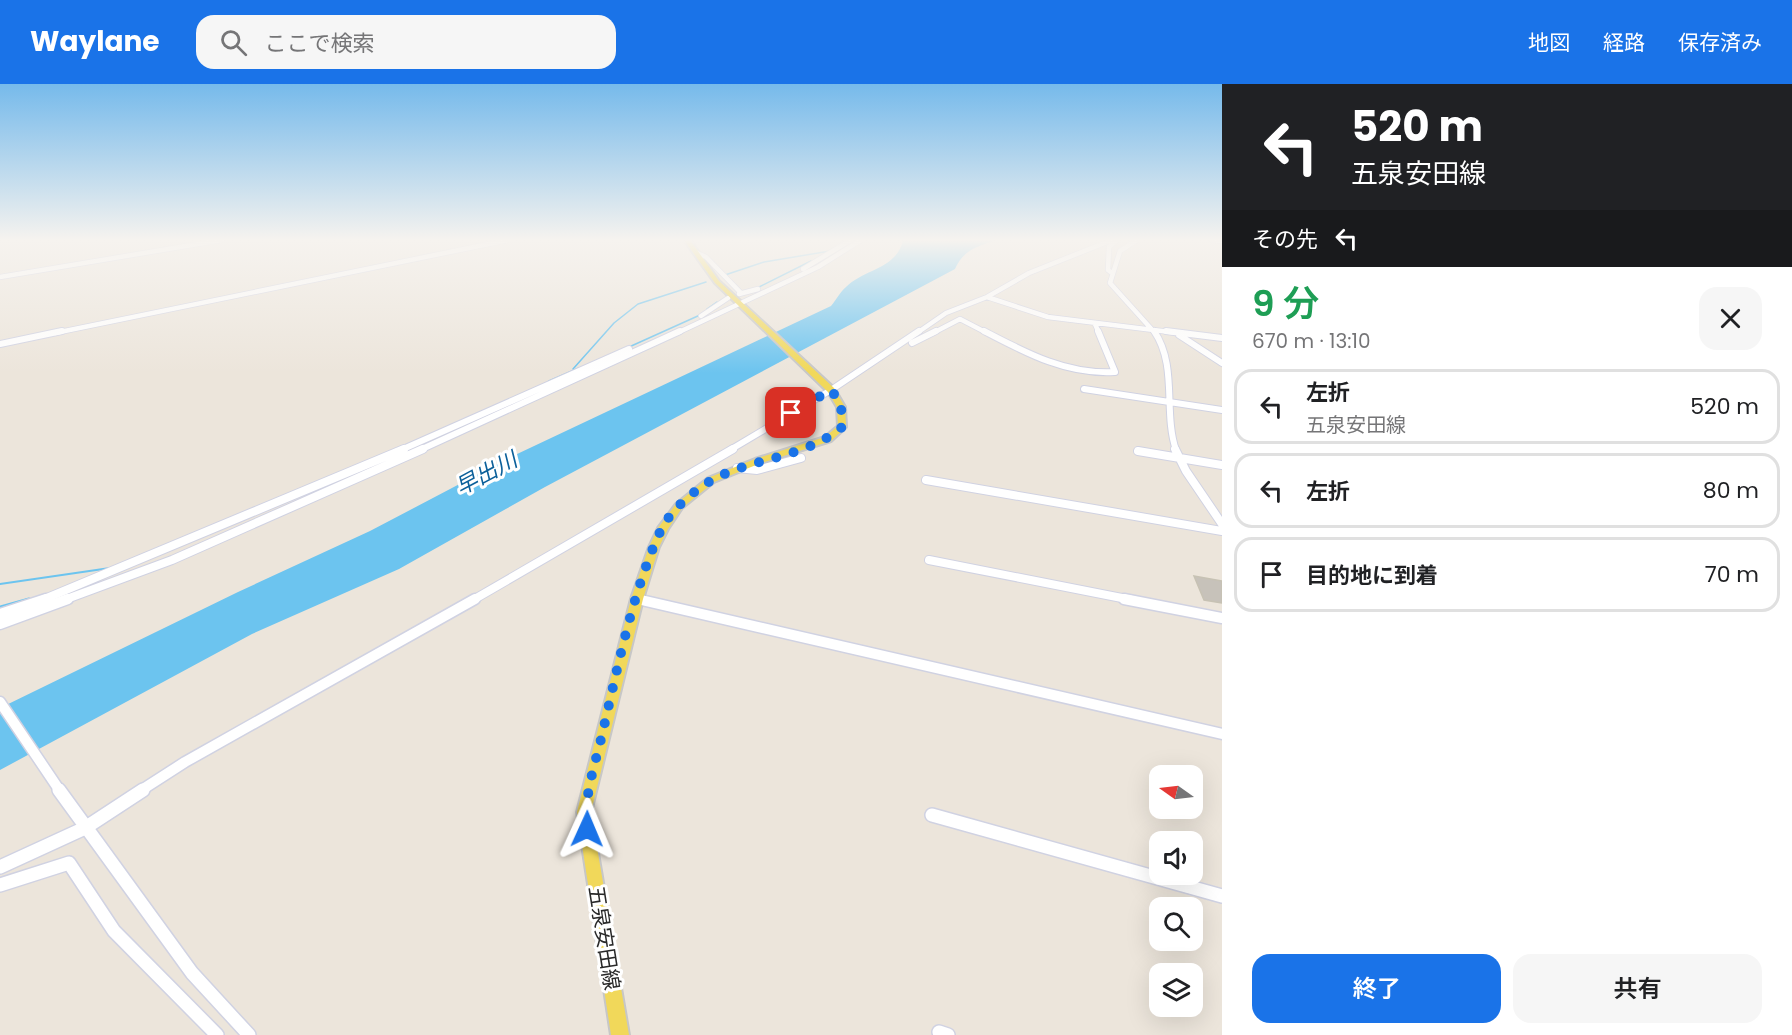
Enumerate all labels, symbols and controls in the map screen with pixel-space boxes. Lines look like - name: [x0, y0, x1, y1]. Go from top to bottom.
- search box: [196, 15, 616, 69]
- text: Waylane: [30, 22, 160, 61]
- icon: search: [217, 26, 250, 59]
- text: ここで検索: [265, 28, 375, 59]
- text: 地図: [1528, 28, 1570, 57]
- text: 経路: [1603, 28, 1645, 57]
- text: 保存済み: [1678, 28, 1762, 57]
- text: 520 m: [1351, 97, 1483, 156]
- icon: left: [1252, 108, 1330, 186]
- text: 五泉安田線: [1351, 155, 1486, 192]
- icon: left: [1330, 222, 1363, 255]
- text: その先: [1252, 224, 1318, 255]
- text: 9 分: [1252, 278, 1319, 329]
- button: close: [1699, 287, 1762, 350]
- text: 670 m · 13:10: [1252, 327, 1370, 355]
- text: 左折: [1306, 377, 1350, 408]
- pin: [765, 387, 816, 438]
- icon: left: [1255, 390, 1288, 423]
- text: 520 m: [1690, 391, 1759, 422]
- icon: arrive: [774, 396, 807, 429]
- text: 五泉安田線: [1306, 411, 1406, 439]
- water label: 早出川: [450, 443, 524, 503]
- icon: left: [1255, 474, 1288, 507]
- text: 80 m: [1703, 475, 1759, 506]
- text: 左折: [1306, 476, 1350, 507]
- icon: arrive: [1255, 558, 1288, 591]
- text: 70 m: [1705, 559, 1759, 590]
- text: 目的地に到着: [1306, 560, 1438, 591]
- north arrow: [1149, 765, 1203, 819]
- map controls: [1149, 765, 1203, 1017]
- position arrow: [555, 797, 619, 861]
- button: sound: [1149, 831, 1203, 885]
- street label: 五泉安田線: [582, 884, 627, 992]
- button: search: [1149, 897, 1203, 951]
- button: 終了: [1252, 954, 1501, 1023]
- button: 共有: [1513, 954, 1762, 1023]
- button: layers: [1149, 963, 1203, 1017]

